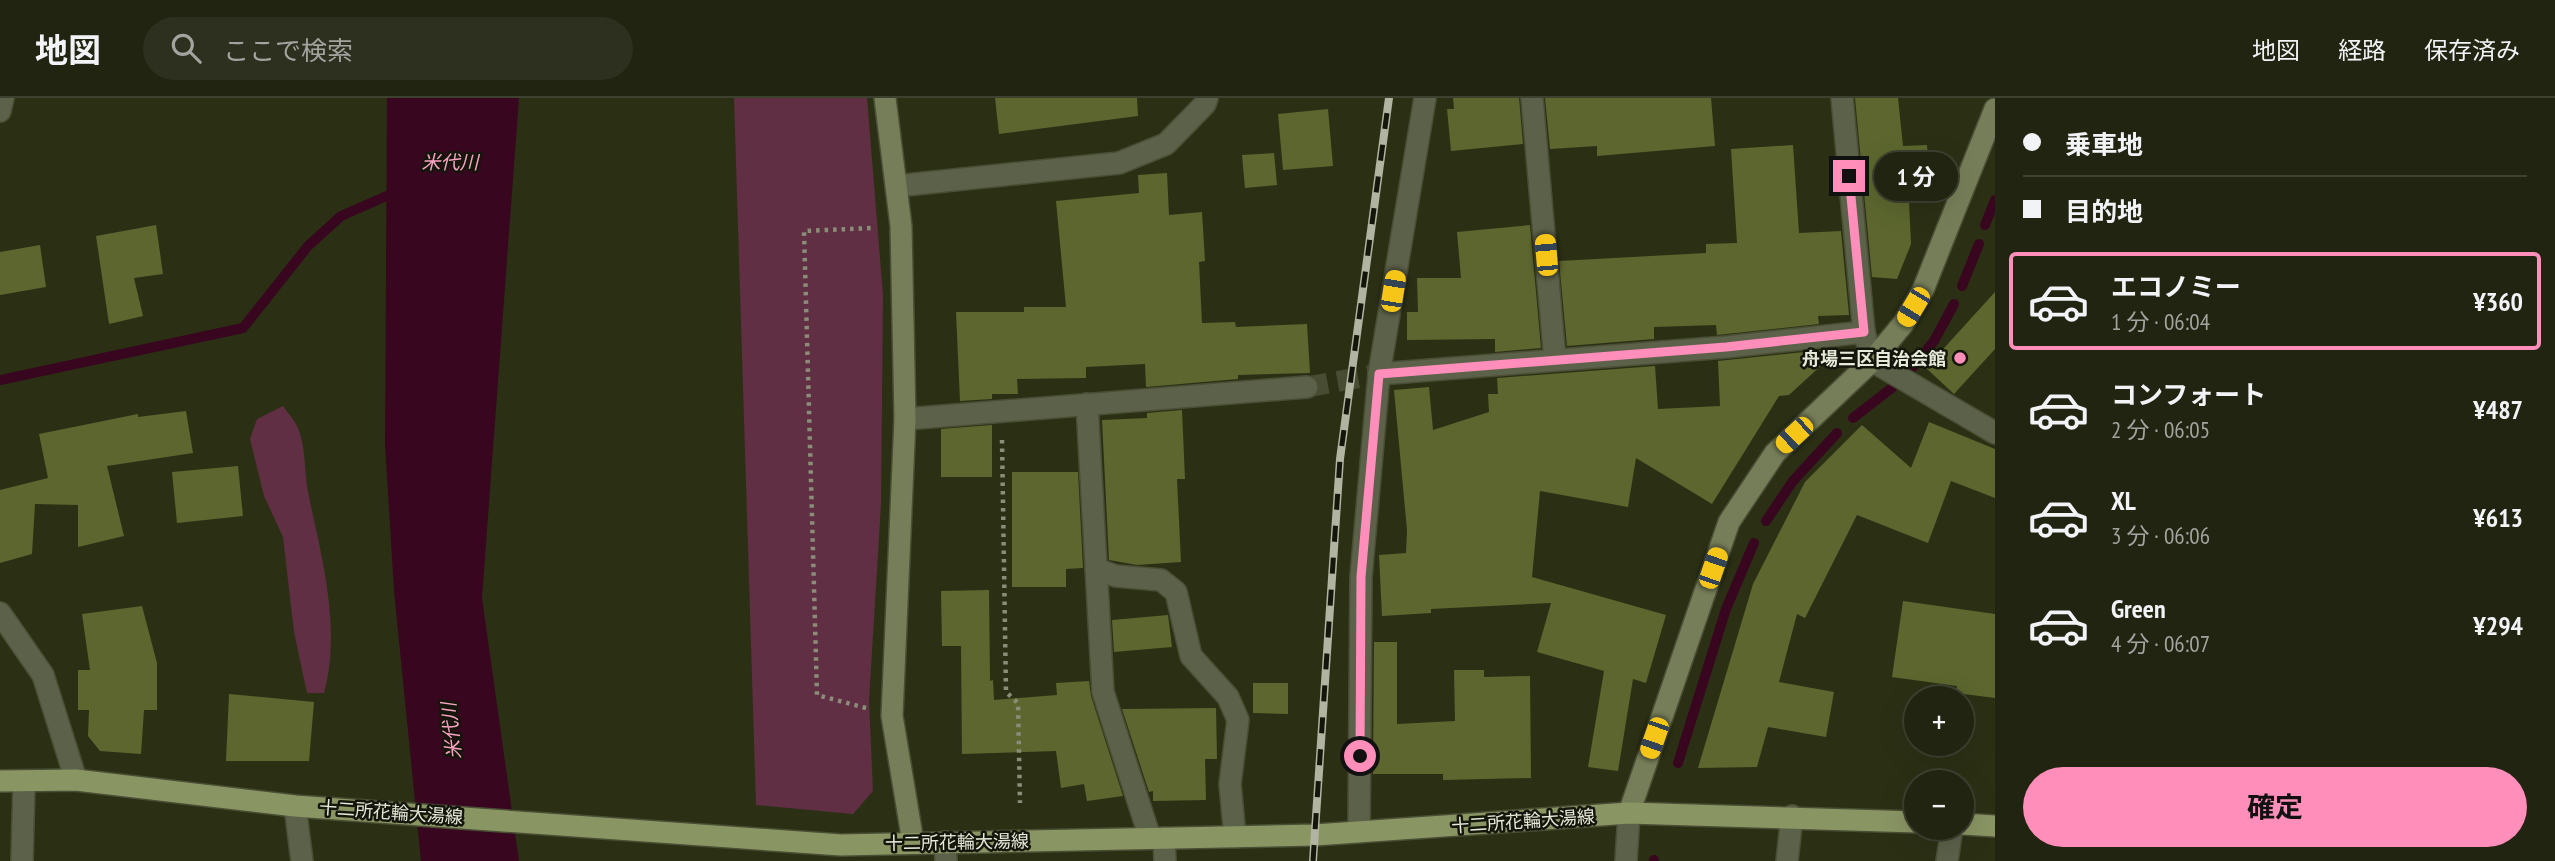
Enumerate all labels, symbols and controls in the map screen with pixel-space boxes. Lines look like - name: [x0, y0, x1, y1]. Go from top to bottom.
- search box: [143, 17, 633, 80]
- text: 地図: [35, 28, 101, 71]
- icon: search: [167, 29, 205, 67]
- text: ここで検索: [223, 34, 353, 67]
- text: 地図: [2252, 35, 2300, 66]
- text: 経路: [2338, 35, 2386, 66]
- text: 保存済み: [2424, 35, 2520, 66]
- text: 乗車地: [2065, 128, 2143, 161]
- water label: 米代川: [421, 150, 480, 174]
- callout: 1 分: [1874, 152, 1958, 200]
- route end: [1833, 160, 1865, 192]
- text: 1 分: [1897, 162, 1935, 191]
- text: 目的地: [2065, 195, 2143, 228]
- car: [1534, 233, 1559, 277]
- car: [1380, 269, 1407, 313]
- icon: car: [2027, 270, 2090, 333]
- text: エコノミー: [2111, 270, 2241, 303]
- car: [1894, 284, 1933, 330]
- text: ¥360: [2473, 285, 2523, 318]
- text: 1 分 · 06:04: [2111, 307, 2210, 336]
- place label: 舟場三区自治会館: [1802, 347, 1946, 370]
- marker: 舟場三区自治会館: [1952, 350, 1968, 366]
- icon: car: [2027, 378, 2090, 441]
- text: コンフォート: [2111, 378, 2266, 411]
- text: ¥487: [2473, 393, 2523, 426]
- car: [1772, 413, 1817, 457]
- text: 2 分 · 06:05: [2111, 415, 2210, 444]
- text: XL: [2111, 484, 2136, 517]
- icon: car: [2027, 486, 2090, 549]
- text: ¥613: [2473, 501, 2523, 534]
- text: 3 分 · 06:06: [2111, 521, 2210, 550]
- car: [1697, 545, 1730, 591]
- text: Green: [2111, 592, 2166, 625]
- icon: car: [2027, 594, 2090, 657]
- text: ¥294: [2473, 609, 2523, 642]
- text: 4 分 · 06:07: [2111, 629, 2210, 658]
- map controls: [1904, 686, 1974, 840]
- button: +: [1904, 686, 1974, 756]
- water label: 米代川: [436, 699, 466, 761]
- car: [1638, 715, 1671, 761]
- route start: [1344, 740, 1376, 772]
- button: 確定: [2023, 767, 2527, 847]
- button: −: [1904, 770, 1974, 840]
- street label: 十二所花輪大湯線: [318, 796, 464, 828]
- street label: 十二所花輪大湯線: [1450, 805, 1596, 837]
- street label: 十二所花輪大湯線: [885, 829, 1029, 855]

